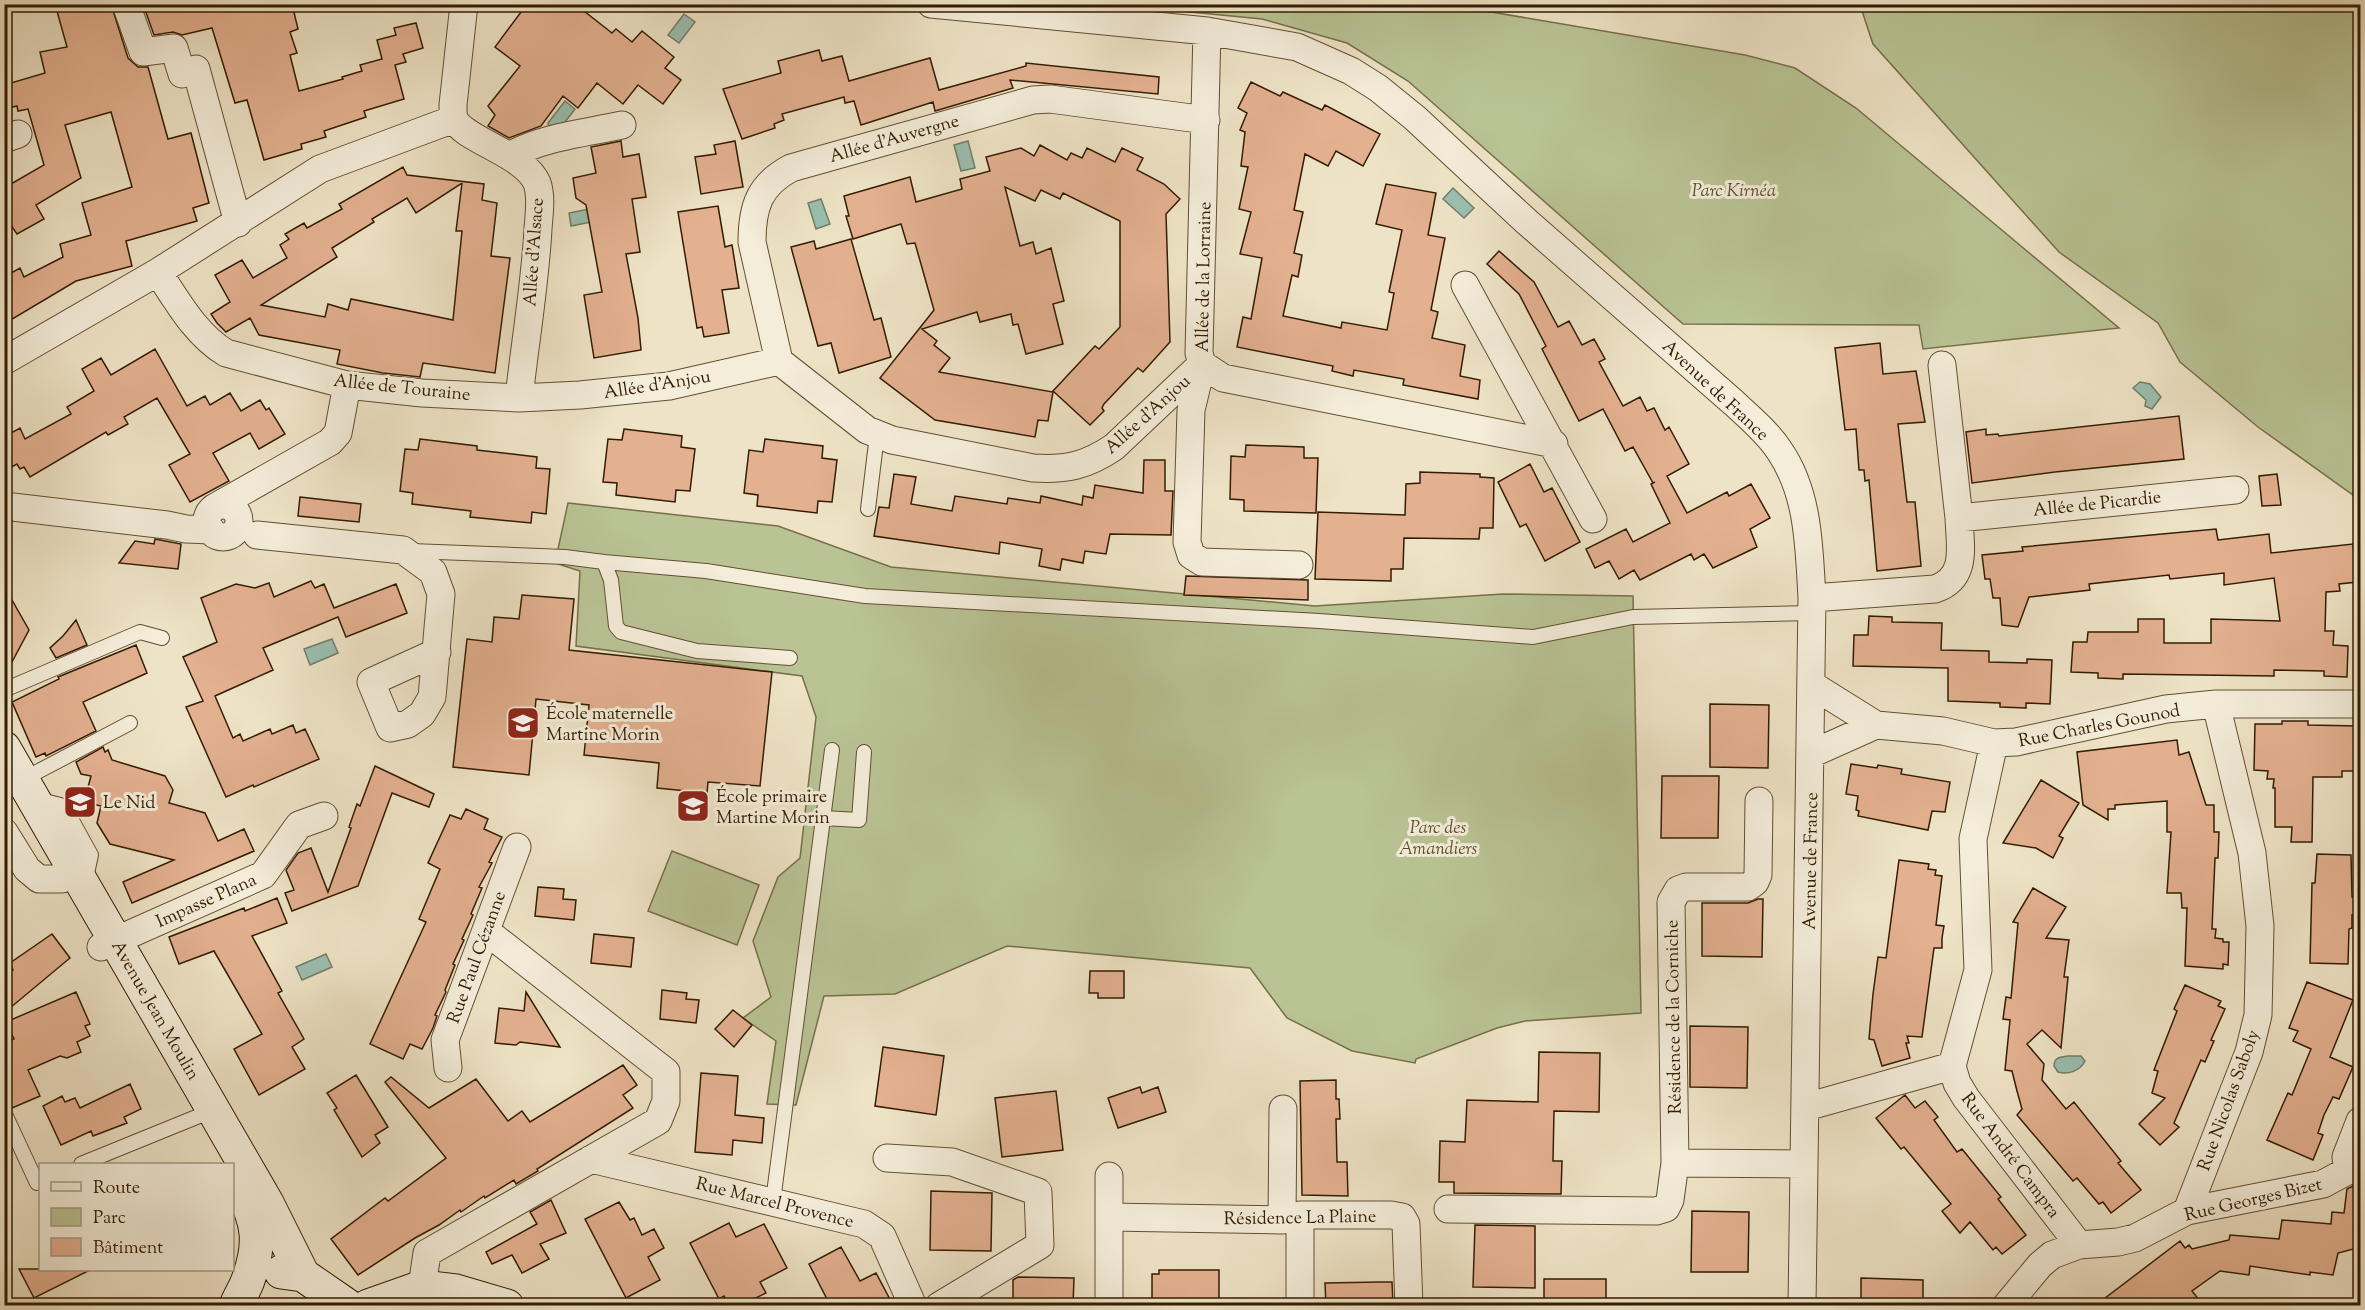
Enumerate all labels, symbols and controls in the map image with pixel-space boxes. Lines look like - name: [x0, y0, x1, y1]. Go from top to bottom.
- street label: Allée d'Auvergne: [827, 109, 962, 171]
- park label: Parc Kirnéa: [1692, 179, 1776, 205]
- street label: Allée d'Alsace: [518, 197, 552, 307]
- street label: Allée de la Lorraine: [1191, 201, 1219, 353]
- street label: Avenue de France: [1655, 335, 1774, 448]
- street label: Allée d'Anjou: [602, 365, 713, 407]
- street label: Allée de Touraine: [332, 369, 472, 409]
- street label: Allée d'Anjou: [1100, 370, 1197, 461]
- street label: Allée de Picardie: [2032, 485, 2163, 525]
- street label: Rue Charles Gounod: [2016, 699, 2183, 755]
- place label: École maternelle Martine Morin: [546, 702, 673, 749]
- school or university icon: École maternelle Martine Morin: [505, 705, 541, 741]
- school or university icon: Le Nid: [62, 784, 98, 820]
- place label: École primaire Martine Morin: [716, 785, 830, 832]
- school or university icon: École primaire Martine Morin: [675, 788, 711, 824]
- place label: Le Nid: [103, 791, 156, 817]
- street label: Avenue de France: [1798, 792, 1826, 930]
- park label: Parc des Amandiers: [1399, 816, 1477, 863]
- street label: Impasse Plana: [152, 868, 261, 936]
- street label: Rue Paul Cézanne: [442, 888, 514, 1028]
- street label: Résidence de la Corniche: [1660, 919, 1690, 1114]
- street label: Avenue Jean Moulin: [104, 936, 205, 1086]
- street label: Rue Nicolas Saboly: [2192, 1026, 2268, 1175]
- street label: Rue André Campra: [1953, 1088, 2065, 1224]
- legend: [39, 1163, 234, 1271]
- street label: Rue Marcel Provence: [693, 1172, 856, 1236]
- street label: Rue Georges Bizet: [2182, 1172, 2325, 1229]
- text: Route: [93, 1176, 140, 1202]
- street label: Résidence La Plaine: [1224, 1205, 1377, 1233]
- text: Parc: [93, 1206, 126, 1232]
- text: Bâtiment: [93, 1236, 163, 1262]

